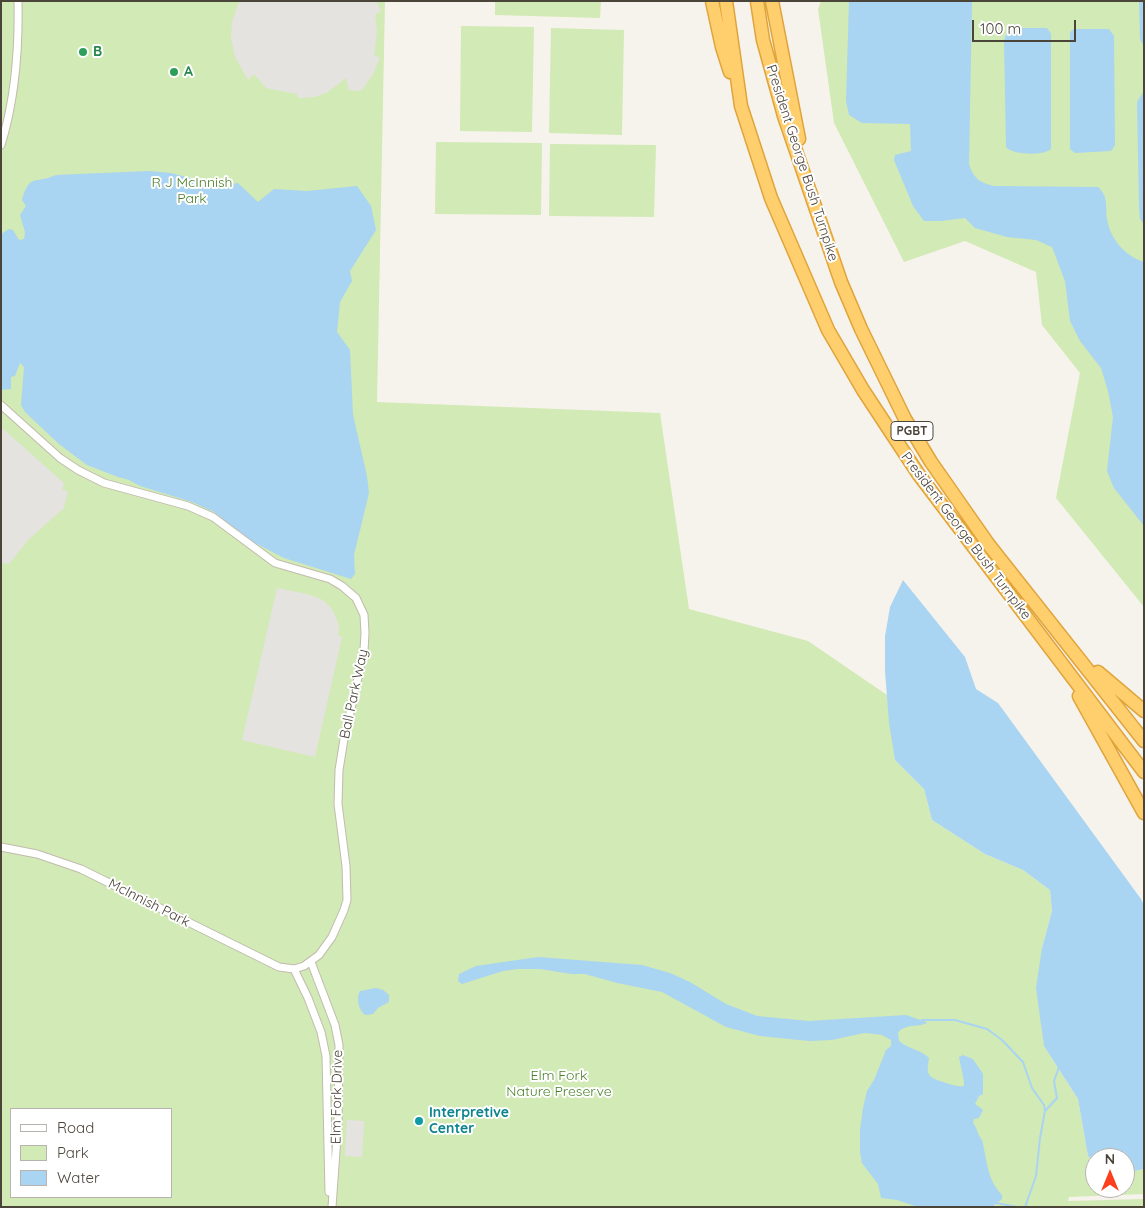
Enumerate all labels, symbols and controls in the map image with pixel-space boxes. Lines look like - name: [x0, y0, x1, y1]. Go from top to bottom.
- scale bar: [975, 10, 1079, 42]
- text: 100 m: [980, 19, 1021, 38]
- place label: B: [93, 44, 102, 60]
- marker: B: [77, 46, 89, 58]
- street label: President George Bush Turnpike: [762, 63, 842, 263]
- place label: A: [184, 64, 193, 80]
- marker: A: [168, 66, 180, 78]
- park label: R J McInnish Park: [151, 175, 233, 208]
- road number: PGBT: [891, 422, 933, 441]
- street label: President George Bush Turnpike: [897, 449, 1035, 623]
- street label: Ball Park Way: [336, 648, 372, 740]
- street label: McInnish Park: [105, 875, 193, 931]
- street label: Elm Fork Drive: [328, 1050, 346, 1144]
- park label: Elm Fork Nature Preserve: [506, 1068, 612, 1100]
- place label: Interpretive Center: [429, 1105, 509, 1138]
- legend: [10, 1108, 172, 1198]
- marker: Interpretive Center: [413, 1115, 425, 1127]
- text: Road: [57, 1118, 94, 1137]
- text: Park: [57, 1143, 89, 1162]
- north arrow: [1085, 1148, 1135, 1198]
- text: N: [1105, 1150, 1115, 1168]
- text: Water: [57, 1168, 100, 1187]

